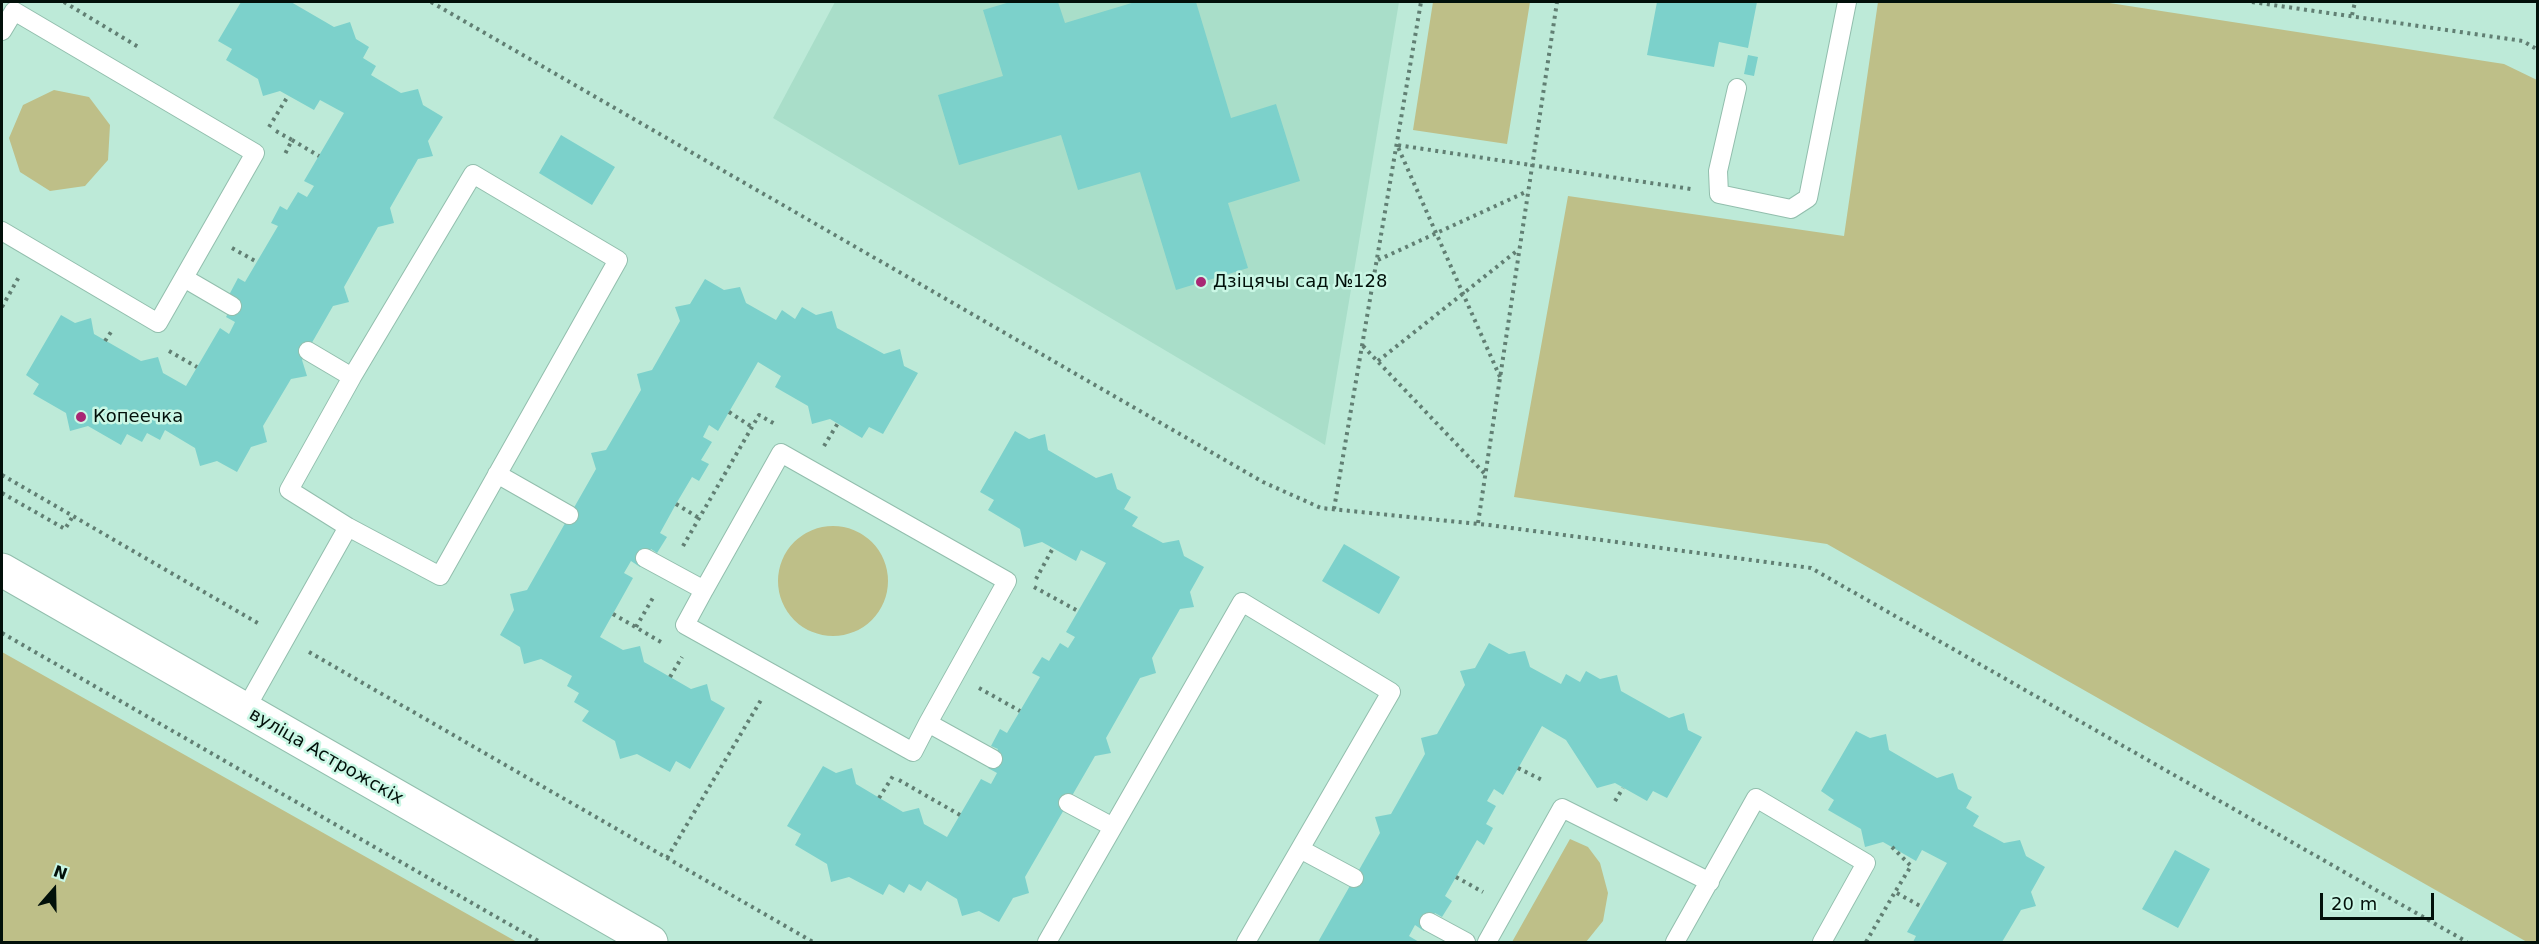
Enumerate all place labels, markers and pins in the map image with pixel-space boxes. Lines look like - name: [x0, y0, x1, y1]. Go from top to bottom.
- place label: Дзіцячы сад №128: [1213, 271, 1387, 293]
- marker: Дзіцячы сад №128: [1194, 275, 1208, 289]
- place label: Копеечка: [93, 406, 183, 428]
- marker: Копеечка: [74, 410, 88, 424]

